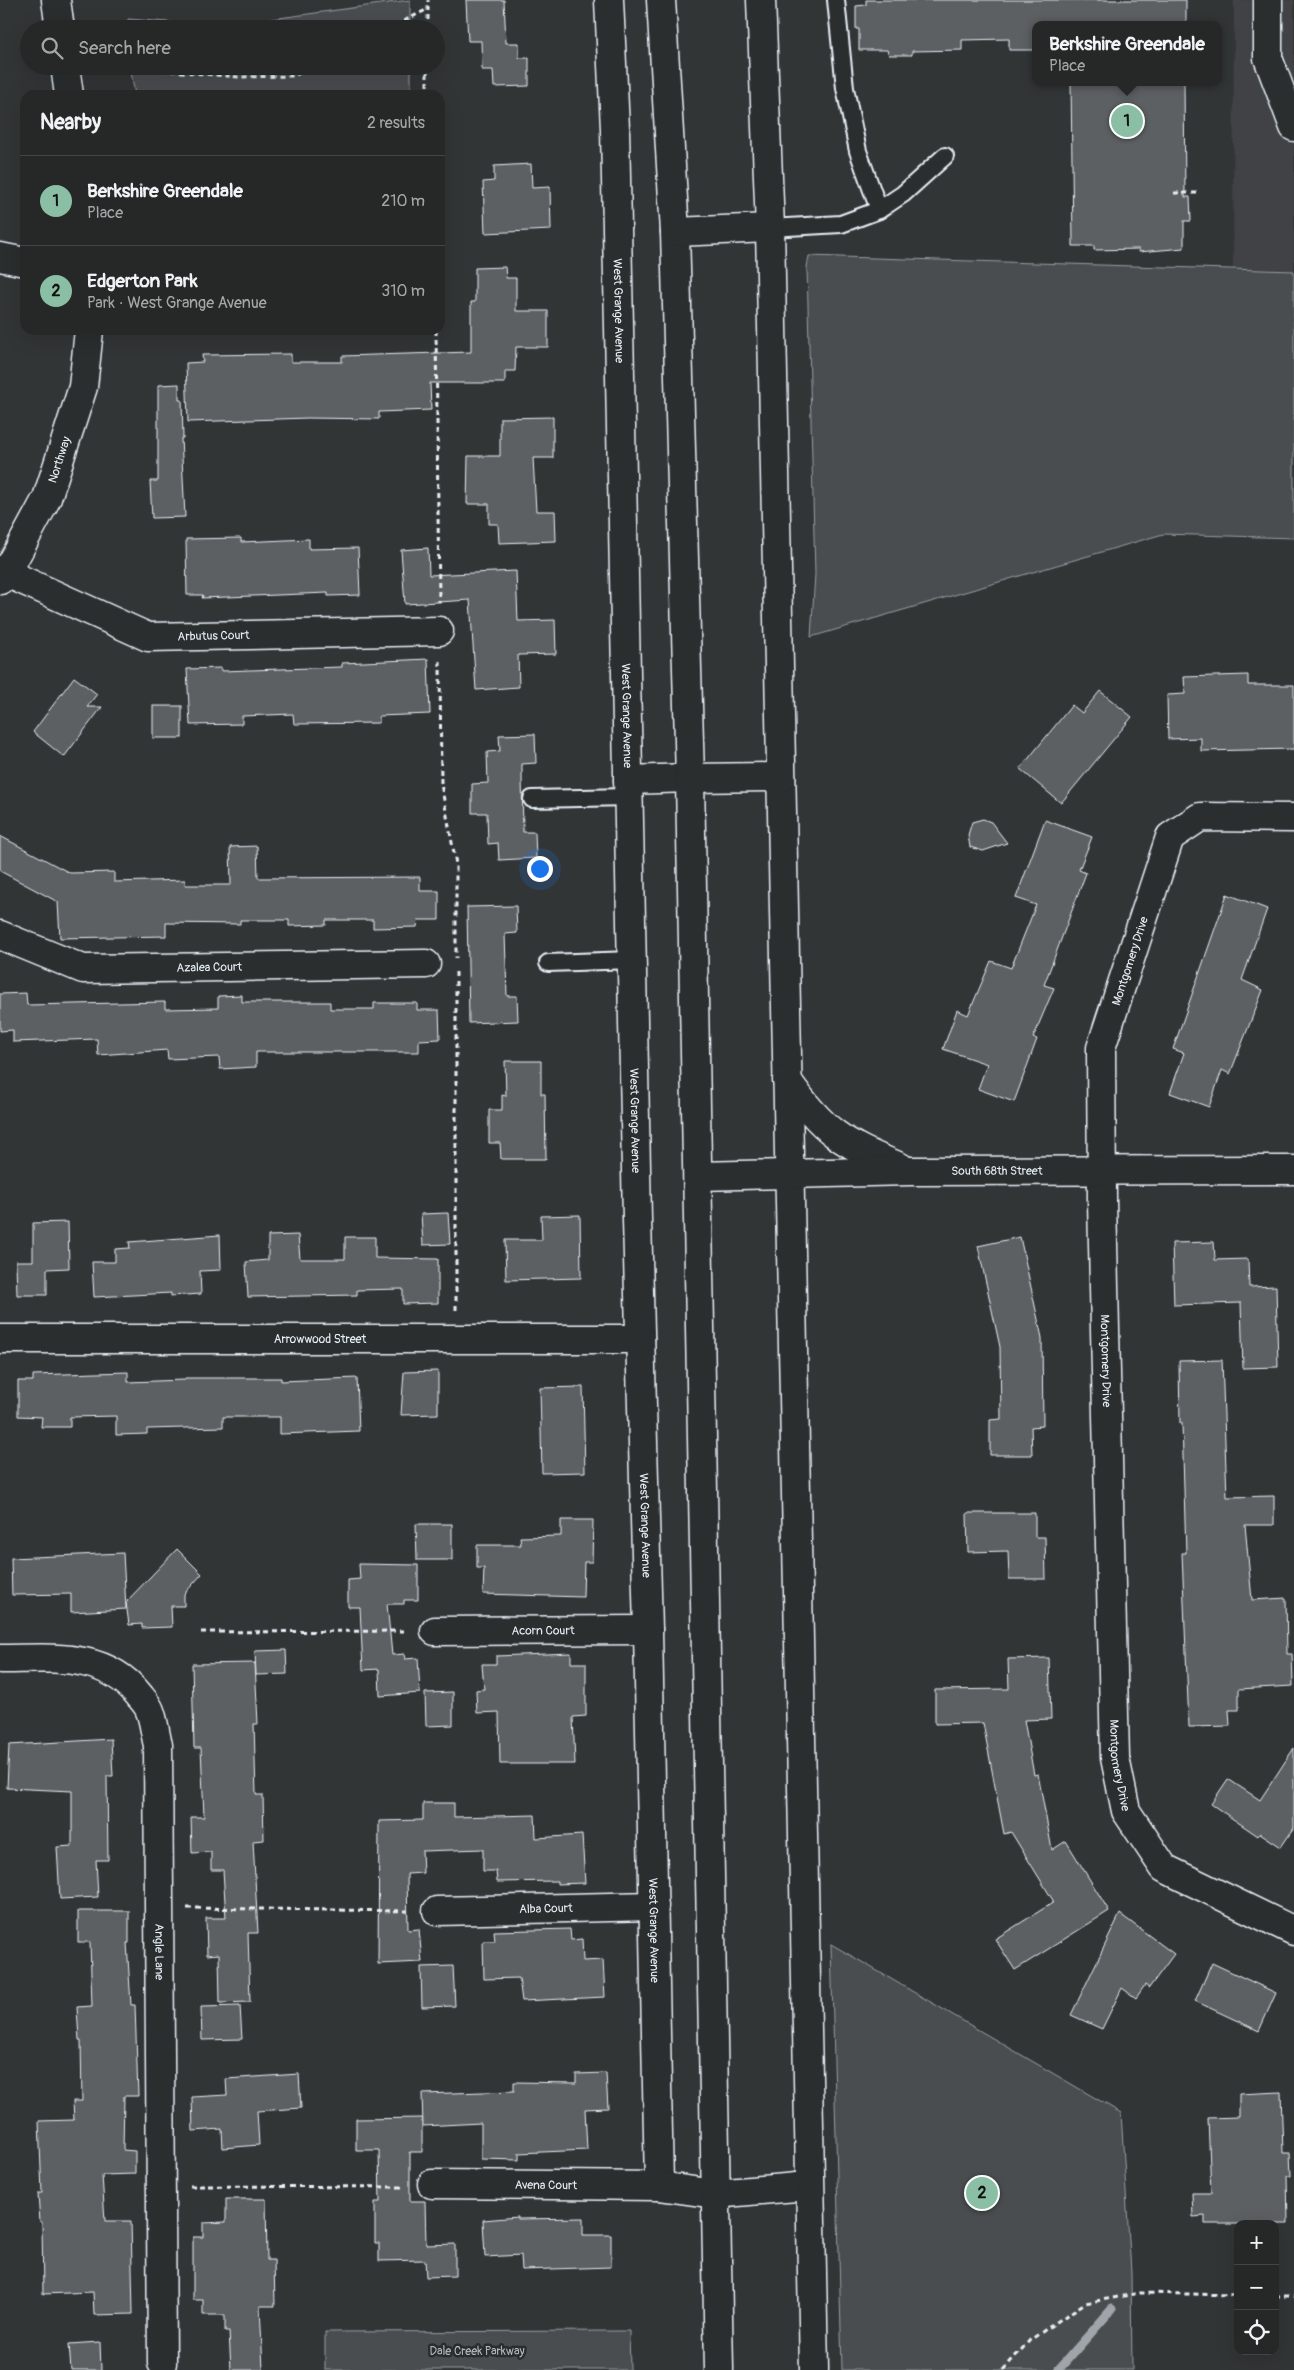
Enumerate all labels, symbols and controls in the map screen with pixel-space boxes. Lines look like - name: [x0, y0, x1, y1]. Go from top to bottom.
- search box: [20, 20, 445, 75]
- popup: [1032, 21, 1222, 86]
- text: Berkshire Greendale: [1049, 32, 1205, 56]
- icon: search: [38, 34, 66, 62]
- text: Search here: [78, 36, 171, 60]
- text: Place: [1049, 56, 1085, 76]
- pin: 1: [1111, 102, 1143, 140]
- text: Nearby: [40, 109, 101, 136]
- text: 2 results: [367, 113, 425, 133]
- text: Berkshire Greendale: [87, 179, 243, 203]
- text: 1: [53, 191, 59, 211]
- text: 210 m: [381, 191, 425, 211]
- text: Place: [87, 203, 123, 223]
- street label: West Grange Avenue: [610, 258, 627, 363]
- text: Edgerton Park: [87, 269, 198, 293]
- text: 2: [52, 281, 60, 301]
- text: 310 m: [381, 281, 425, 301]
- text: Park · West Grange Avenue: [87, 293, 267, 313]
- street label: Northway: [45, 435, 74, 485]
- street label: Arbutus Court: [177, 628, 250, 644]
- street label: West Grange Avenue: [618, 663, 635, 768]
- your location: [527, 856, 553, 882]
- street label: Montgomery Drive: [1109, 915, 1152, 1008]
- street label: Azalea Court: [176, 960, 242, 976]
- street label: West Grange Avenue: [626, 1068, 643, 1173]
- street label: South 68th Street: [951, 1164, 1043, 1179]
- street label: Montgomery Drive: [1097, 1314, 1114, 1408]
- street label: Arrowwood Street: [274, 1332, 367, 1347]
- street label: West Grange Avenue: [636, 1473, 654, 1578]
- street label: Acorn Court: [511, 1623, 575, 1639]
- street label: Montgomery Drive: [1106, 1719, 1133, 1813]
- street label: West Grange Avenue: [645, 1878, 662, 1983]
- street label: Alba Court: [519, 1901, 573, 1917]
- street label: Angle Lane: [151, 1923, 167, 1980]
- pin: 2: [966, 2174, 998, 2212]
- street label: Avena Court: [515, 2178, 577, 2193]
- map controls: [1234, 2220, 1279, 2355]
- button: +: [1234, 2220, 1279, 2265]
- button: −: [1234, 2265, 1279, 2310]
- button: locate: [1234, 2310, 1279, 2355]
- park label: Dale Creek Parkway: [429, 2344, 525, 2359]

